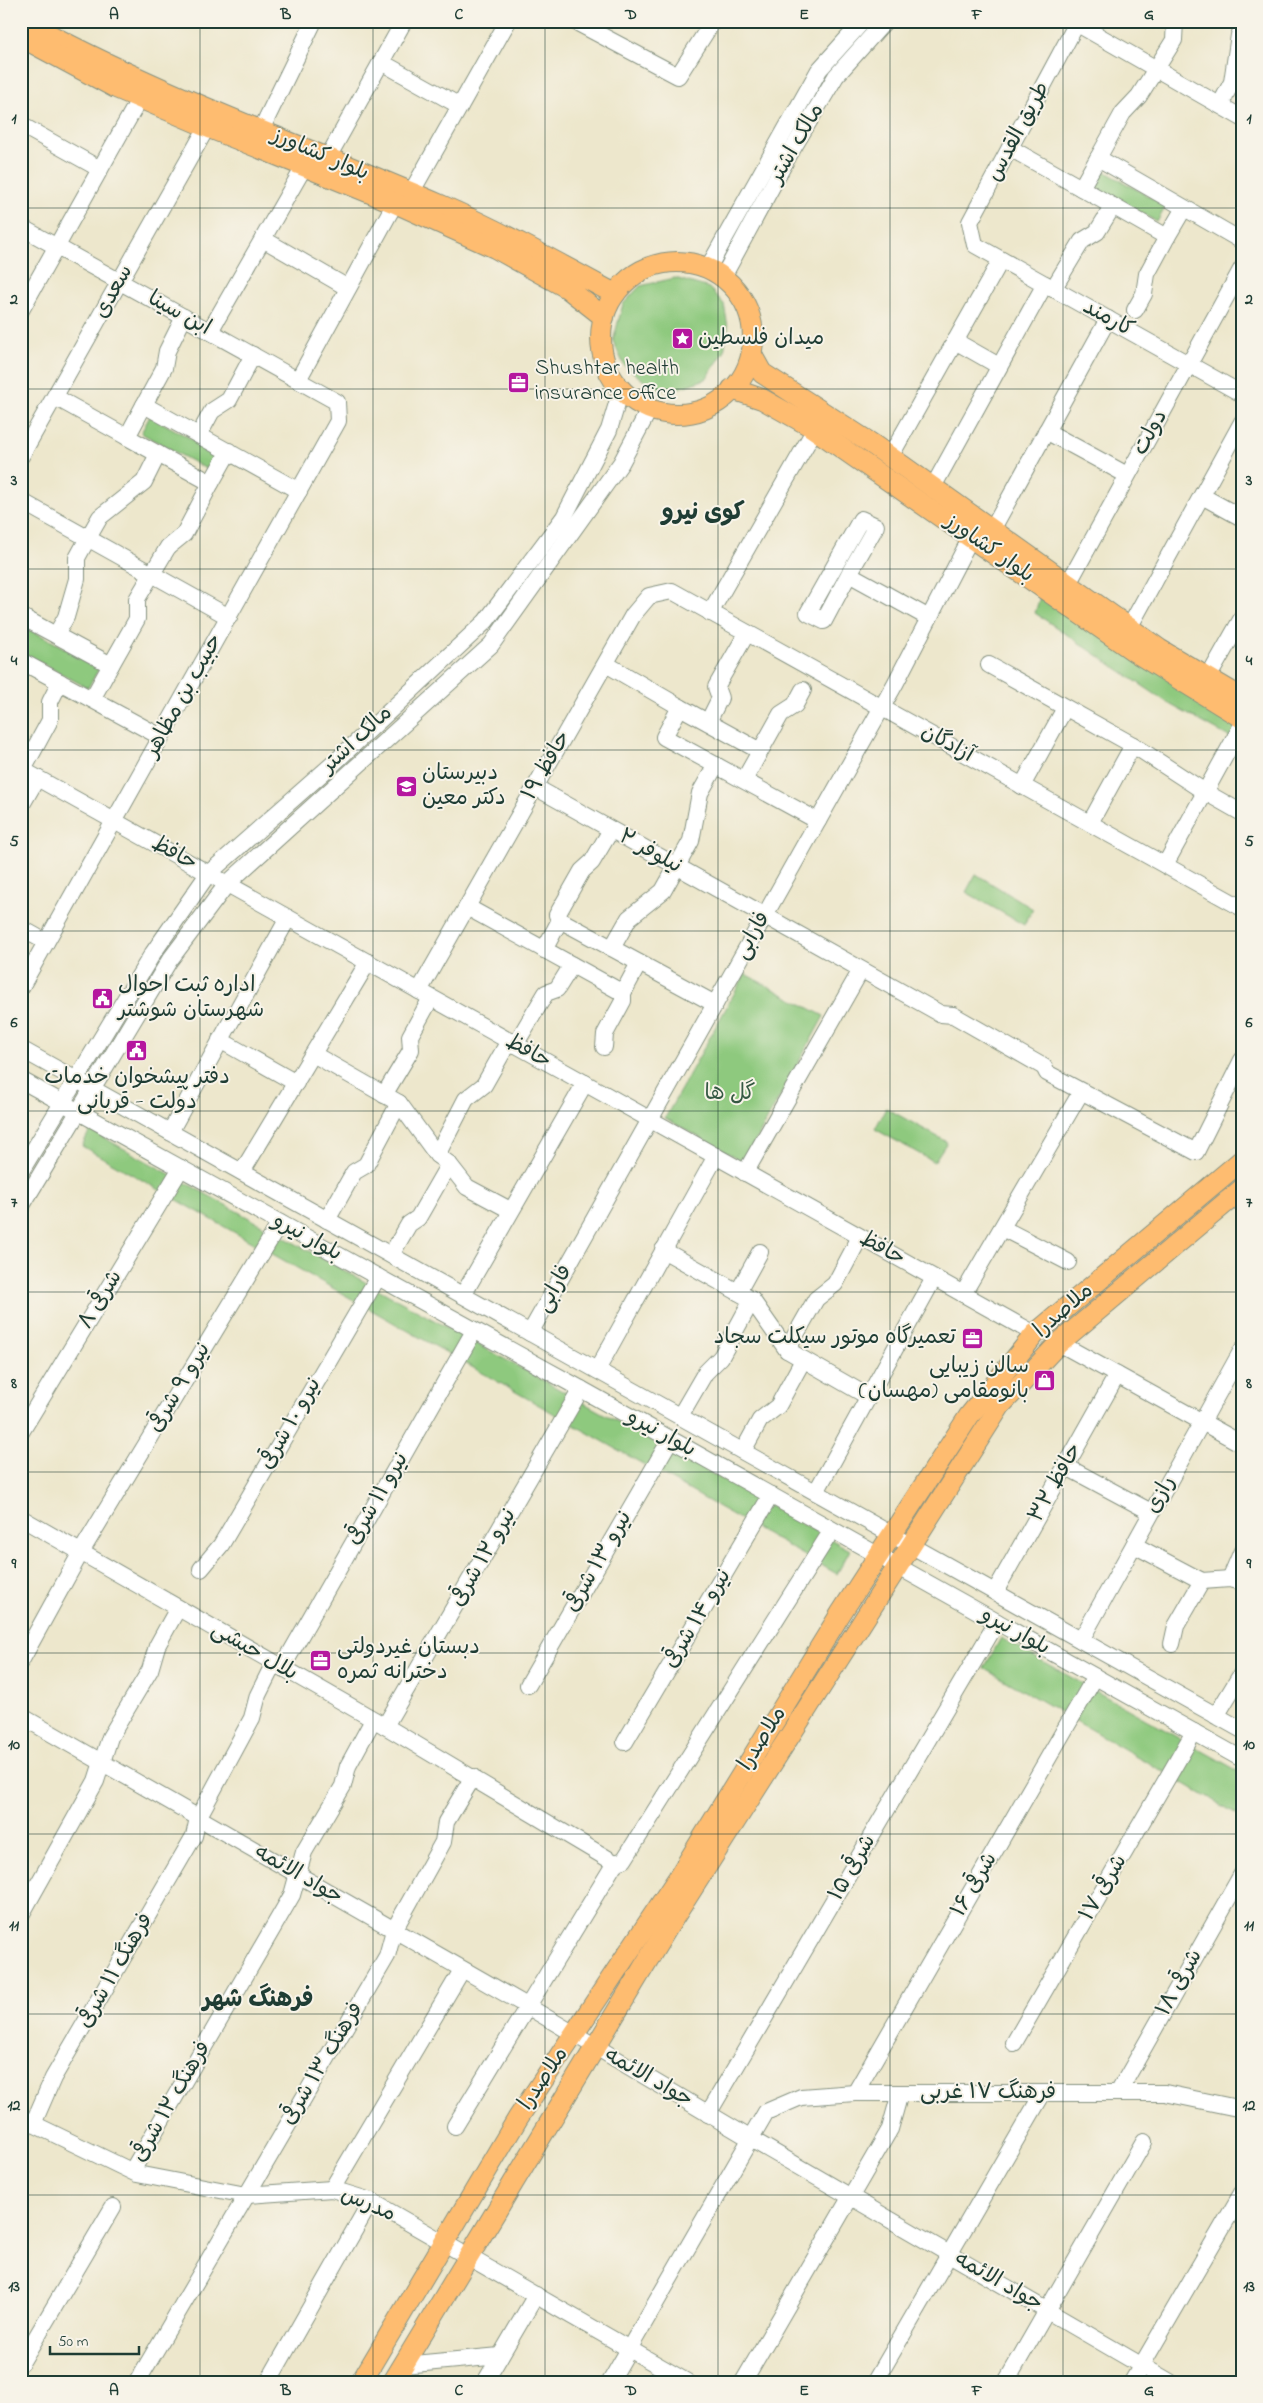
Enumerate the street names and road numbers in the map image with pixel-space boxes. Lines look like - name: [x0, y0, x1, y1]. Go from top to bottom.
- street label: طریق القدس: [979, 76, 1059, 188]
- street label: مالک اشتر: [760, 98, 833, 192]
- street label: بلوار کشاورز: [264, 119, 374, 190]
- street label: سعدی: [86, 259, 142, 325]
- street label: ابن سینا: [141, 283, 217, 345]
- street label: کارمند: [1077, 292, 1139, 346]
- street label: دولت: [1125, 404, 1177, 462]
- street label: بلوار کشاورز: [936, 505, 1040, 592]
- street label: حبیب بن مظاهر: [136, 628, 231, 766]
- street label: مالک اشتر: [312, 698, 400, 783]
- street label: آزادگان: [915, 716, 981, 772]
- street label: حافظ ۱۹: [514, 725, 580, 807]
- street label: نیلوفر ۲: [612, 821, 688, 883]
- street label: حافظ: [145, 828, 203, 880]
- street label: فارابی: [727, 906, 779, 966]
- street label: حافظ: [499, 1026, 557, 1078]
- street label: بلوار نیرو: [265, 1205, 348, 1270]
- street label: حافظ: [853, 1223, 911, 1275]
- street label: فارابی: [529, 1259, 581, 1319]
- street label: ۸ شرقی: [71, 1264, 131, 1336]
- street label: ملاصدرا: [1027, 1276, 1101, 1346]
- street label: نیرو ۹ شرقی: [140, 1337, 220, 1439]
- street label: نیرو ۱۰ شرقی: [252, 1372, 330, 1476]
- street label: بلوار نیرو: [619, 1401, 702, 1466]
- street label: حافظ ۳۲: [1021, 1437, 1091, 1529]
- street label: نیرو ۱۱ شرقی: [339, 1447, 417, 1551]
- street label: رازی: [1138, 1470, 1184, 1520]
- street label: نیرو ۱۲ شرقی: [443, 1503, 525, 1613]
- street label: نیرو ۱۳ شرقی: [557, 1505, 641, 1619]
- street label: نیرو ۱۴ شرقی: [656, 1563, 740, 1675]
- street label: بلوار نیرو: [973, 1599, 1056, 1664]
- street label: بلال حبشی: [205, 1614, 303, 1690]
- street label: ملاصدرا: [731, 1701, 795, 1777]
- street label: ۱۵ شرقی: [821, 1829, 885, 1907]
- street label: جواد الائمه: [248, 1837, 348, 1913]
- street label: ۱۶ شرقی: [944, 1847, 1006, 1923]
- street label: ۱۷ شرقی: [1072, 1849, 1136, 1927]
- street label: فرهنگ ۱۱ شرقی: [70, 1907, 162, 2035]
- street label: ۱۸ شرقی: [1149, 1944, 1211, 2022]
- street label: فرهنگ ۱۳ شرقی: [274, 1996, 372, 2132]
- street label: فرهنگ ۱۲ شرقی: [124, 2035, 220, 2169]
- street label: جواد الائمه: [598, 2040, 698, 2116]
- street label: ملاصدرا: [511, 2041, 577, 2117]
- street label: فرهنگ ۱۷ غربی: [920, 2077, 1056, 2109]
- street label: مدرس: [335, 2179, 401, 2231]
- street label: جواد الائمه: [948, 2244, 1048, 2320]

